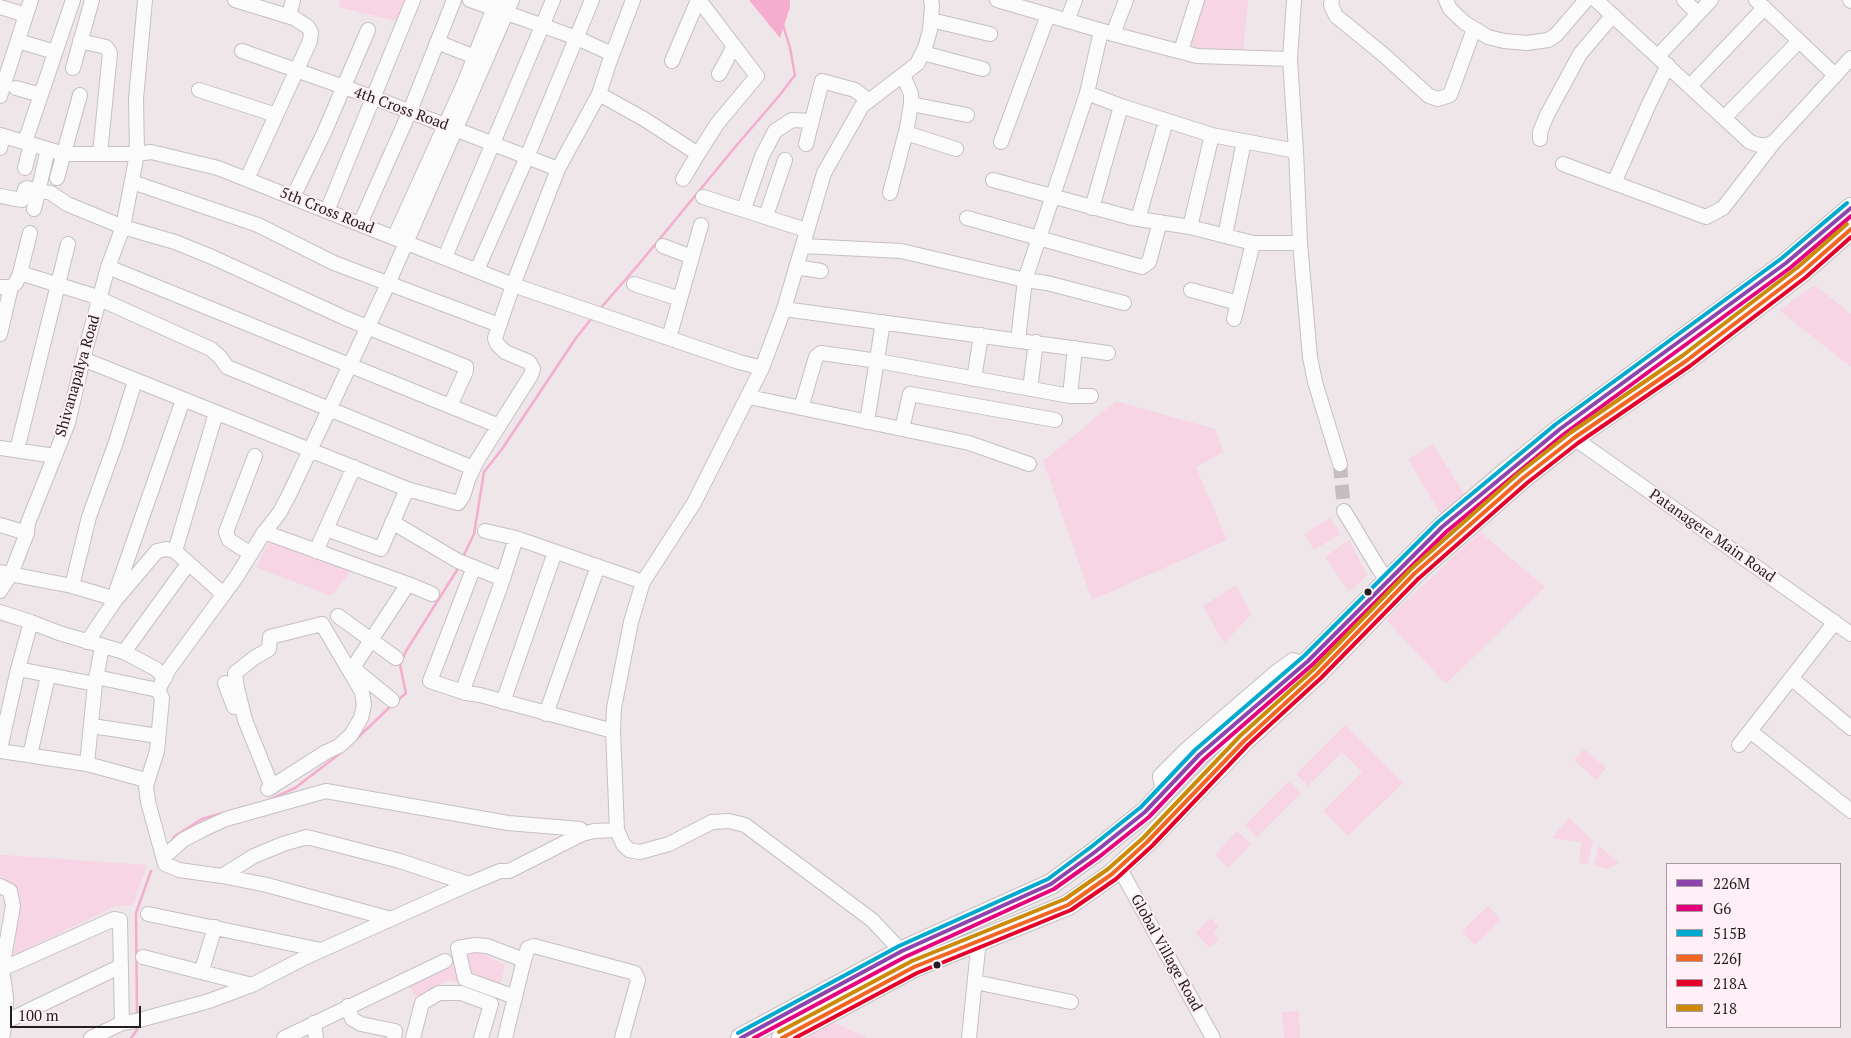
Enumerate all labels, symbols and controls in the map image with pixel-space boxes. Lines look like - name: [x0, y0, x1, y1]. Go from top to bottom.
- street label: 4th Cross Road: [351, 83, 451, 135]
- street label: 5th Cross Road: [277, 184, 377, 238]
- street label: Shivanapalya Road: [52, 313, 104, 439]
- street label: Patanagere Main Road: [1646, 486, 1778, 586]
- unlabelled marker: [1363, 587, 1373, 597]
- legend: [1666, 863, 1841, 1028]
- text: 226M: [1713, 873, 1750, 893]
- street label: Global Village Road: [1126, 891, 1206, 1015]
- text: G6: [1713, 898, 1731, 918]
- text: 515B: [1713, 923, 1746, 943]
- text: 226J: [1713, 948, 1742, 968]
- unlabelled marker: [932, 960, 942, 970]
- text: 218A: [1713, 973, 1747, 993]
- scale bar: [12, 996, 144, 1028]
- text: 218: [1713, 998, 1737, 1018]
- text: 100 m: [18, 1005, 59, 1025]

